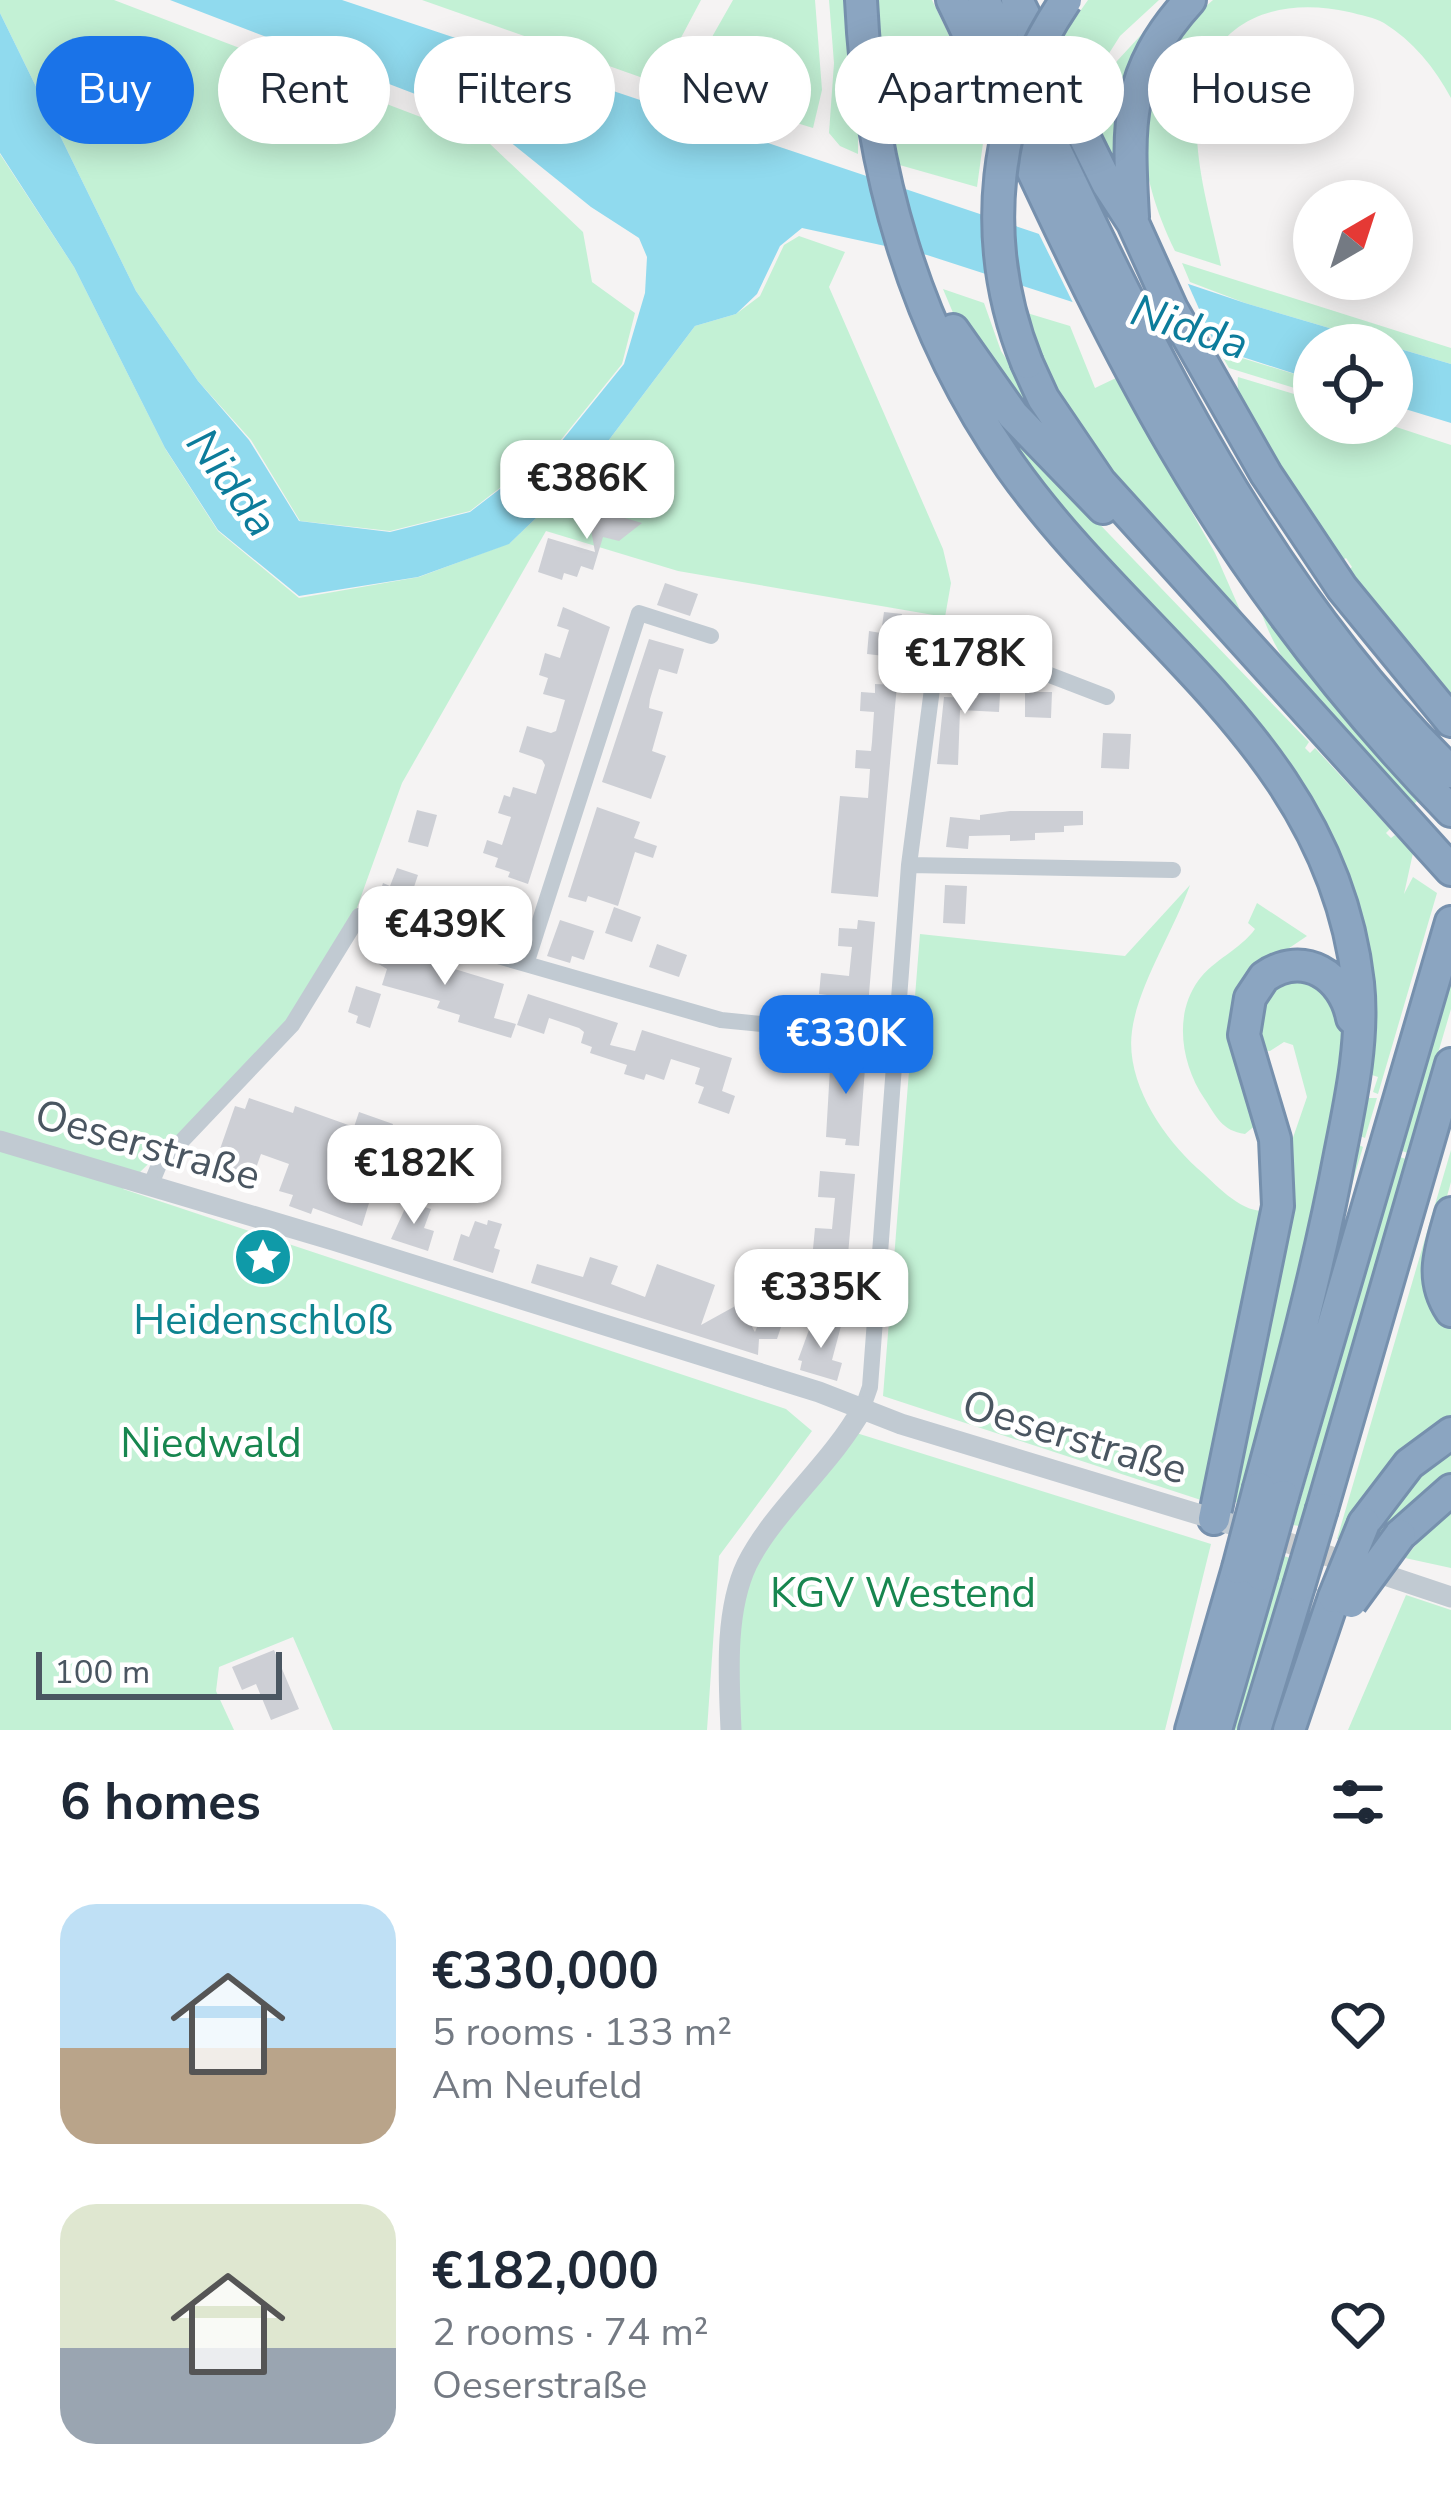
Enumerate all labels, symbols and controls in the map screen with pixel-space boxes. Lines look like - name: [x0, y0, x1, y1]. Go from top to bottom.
- chip: Buy: [36, 36, 194, 144]
- chip: Rent: [218, 36, 390, 144]
- chip: Filters: [414, 36, 615, 144]
- chip: New: [639, 36, 811, 144]
- chip: Apartment: [835, 36, 1124, 144]
- chip: House: [1148, 36, 1354, 144]
- north arrow: [1293, 180, 1413, 300]
- map controls: [1293, 180, 1413, 444]
- water label: Nidda: [1123, 280, 1256, 375]
- button: locate: [1293, 324, 1413, 444]
- water label: Nidda: [172, 416, 292, 549]
- pin: €386K: [503, 440, 671, 542]
- text: €386K: [527, 452, 647, 505]
- pin: €178K: [881, 615, 1049, 717]
- text: €178K: [905, 627, 1025, 680]
- pin: €439K: [361, 886, 529, 988]
- text: €439K: [385, 898, 505, 951]
- pin: €330K: [762, 995, 930, 1097]
- text: €330K: [786, 1007, 906, 1060]
- street label: Oeserstraße: [28, 1086, 267, 1205]
- pin: €182K: [330, 1125, 498, 1227]
- text: €182K: [354, 1137, 474, 1190]
- place icon: Heidenschloß: [232, 1226, 294, 1288]
- pin: €335K: [737, 1249, 905, 1351]
- text: €335K: [761, 1261, 881, 1314]
- place label: Heidenschloß: [133, 1292, 393, 1349]
- street label: Oeserstraße: [955, 1376, 1194, 1499]
- park label: Niedwald: [120, 1415, 302, 1472]
- park label: KGV Westend: [770, 1565, 1036, 1622]
- scale bar: [36, 1646, 282, 1699]
- text: 100 m: [54, 1650, 150, 1695]
- text: 6 homes: [60, 1767, 261, 1837]
- icon: filters: [1325, 1769, 1391, 1835]
- text: €330,000: [432, 1936, 659, 2006]
- icon: home: [156, 1952, 300, 2096]
- icon: heart: [1325, 1991, 1391, 2057]
- text: 5 rooms · 133 m²: [432, 2006, 732, 2059]
- text: Am Neufeld: [432, 2059, 643, 2112]
- text: €182,000: [432, 2236, 659, 2306]
- icon: home: [156, 2252, 300, 2396]
- icon: heart: [1325, 2291, 1391, 2357]
- text: 2 rooms · 74 m²: [432, 2306, 709, 2359]
- text: Oeserstraße: [432, 2359, 647, 2412]

